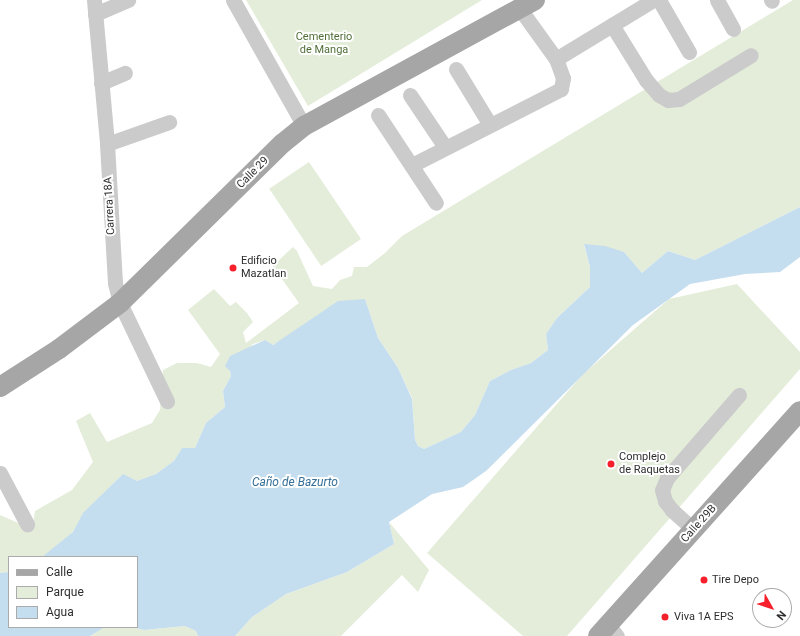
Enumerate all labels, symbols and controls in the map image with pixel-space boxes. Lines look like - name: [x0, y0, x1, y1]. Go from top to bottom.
- park label: Cementerio de Manga: [296, 31, 352, 57]
- street label: Calle 29: [234, 154, 272, 192]
- street label: Carrera 18A: [102, 177, 118, 235]
- place label: Edificio Mazatlan: [241, 255, 286, 281]
- marker: Edificio Mazatlan: [228, 263, 238, 273]
- place label: Complejo de Raquetas: [619, 451, 680, 477]
- marker: Complejo de Raquetas: [606, 459, 616, 469]
- water label: Caño de Bazurto: [252, 476, 338, 490]
- street label: Calle 29B: [679, 502, 719, 546]
- legend: [8, 556, 138, 628]
- text: Calle: [46, 565, 73, 579]
- place label: Tire Depo: [712, 573, 759, 587]
- marker: Tire Depo: [699, 575, 709, 585]
- text: Parque: [46, 585, 84, 599]
- north arrow: [752, 588, 792, 628]
- text: Agua: [46, 605, 74, 619]
- text: N: [773, 608, 788, 622]
- place label: Viva 1A EPS: [674, 610, 733, 624]
- marker: Viva 1A EPS: [659, 611, 671, 623]

